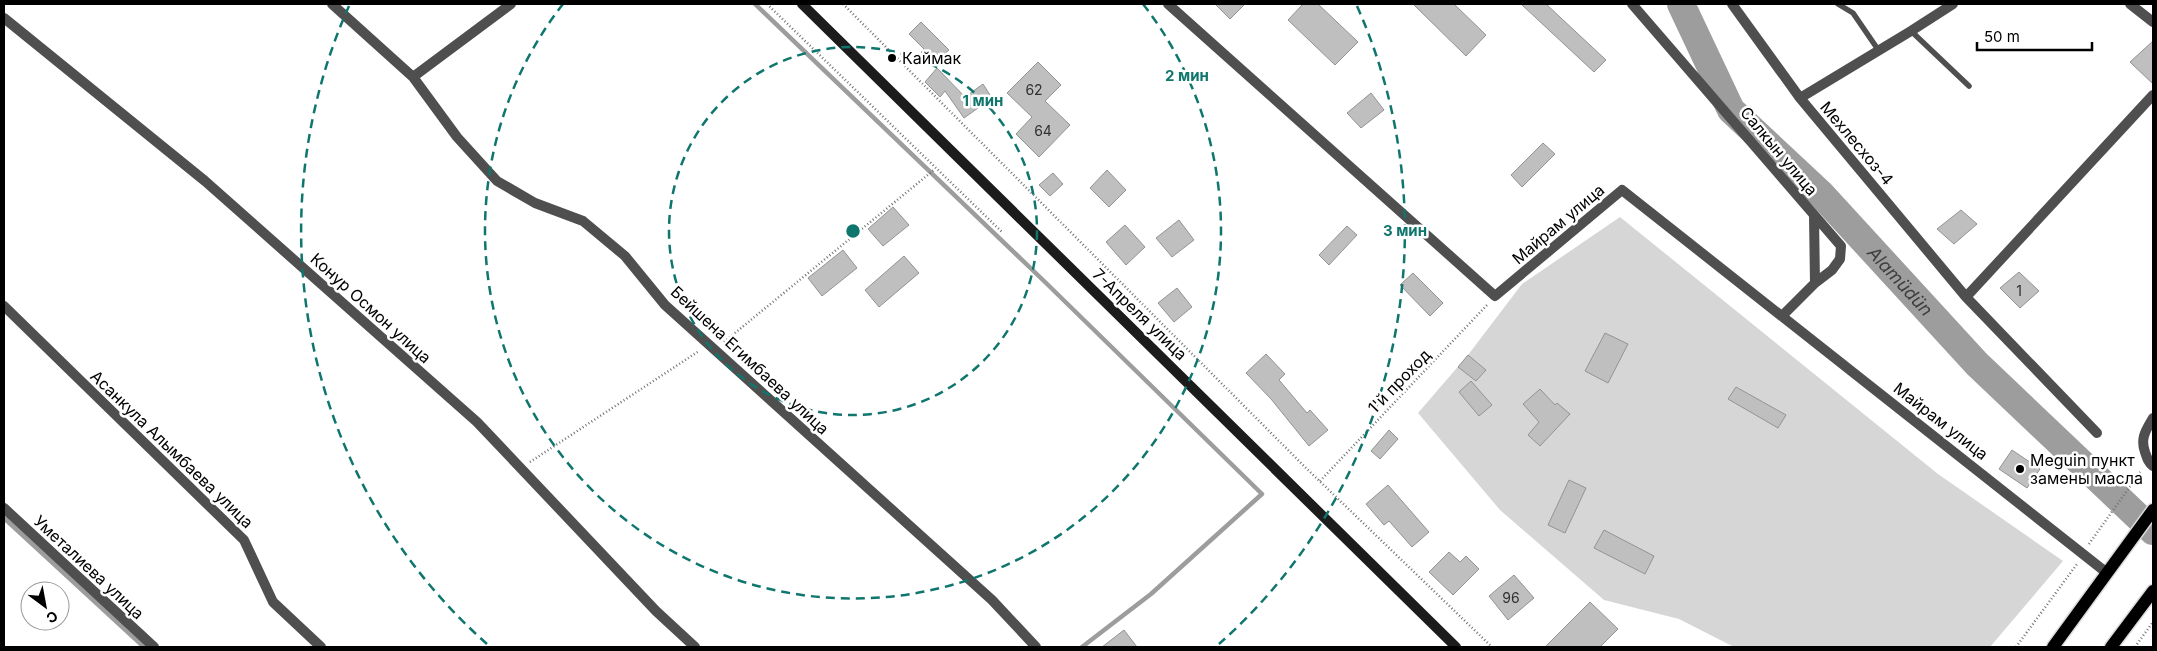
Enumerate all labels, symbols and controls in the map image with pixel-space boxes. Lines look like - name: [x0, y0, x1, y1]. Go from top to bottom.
- scale bar: [1977, 20, 2092, 52]
- text: 50 m: [1984, 27, 2020, 46]
- place label: Каймак: [902, 48, 962, 68]
- marker: Каймак: [886, 52, 898, 64]
- text: 2 мин: [1165, 66, 1209, 85]
- house number: 62: [1025, 81, 1043, 98]
- text: 1 мин: [963, 91, 1003, 110]
- street label: Мехлесхоз-4: [1816, 97, 1898, 189]
- street label: Салкын улица: [1736, 103, 1822, 199]
- house number: 64: [1034, 122, 1052, 139]
- street label: Майрам улица: [1508, 180, 1608, 268]
- text: 3 мин: [1383, 221, 1427, 240]
- centre of rings: [844, 222, 862, 240]
- water label: Alamüdün: [1863, 241, 1938, 320]
- street label: Конур Осмон улица: [307, 249, 435, 367]
- street label: 7-Апреля улица: [1089, 264, 1191, 364]
- street label: Бейшена Егимбаева улица: [667, 281, 833, 439]
- house number: 1: [2016, 282, 2022, 299]
- street label: 1'й проход: [1363, 345, 1435, 417]
- street label: Асанкула Алымбаева улица: [86, 366, 258, 532]
- street label: Майрам улица: [1890, 378, 1992, 464]
- place label: Meguin пункт замены масла: [2030, 450, 2143, 488]
- marker: Meguin пункт замены масла: [2014, 463, 2026, 475]
- street label: Уметалиева улица: [30, 511, 148, 623]
- north arrow: [20, 581, 70, 631]
- house number: 96: [1502, 589, 1520, 606]
- text: С: [43, 607, 61, 627]

